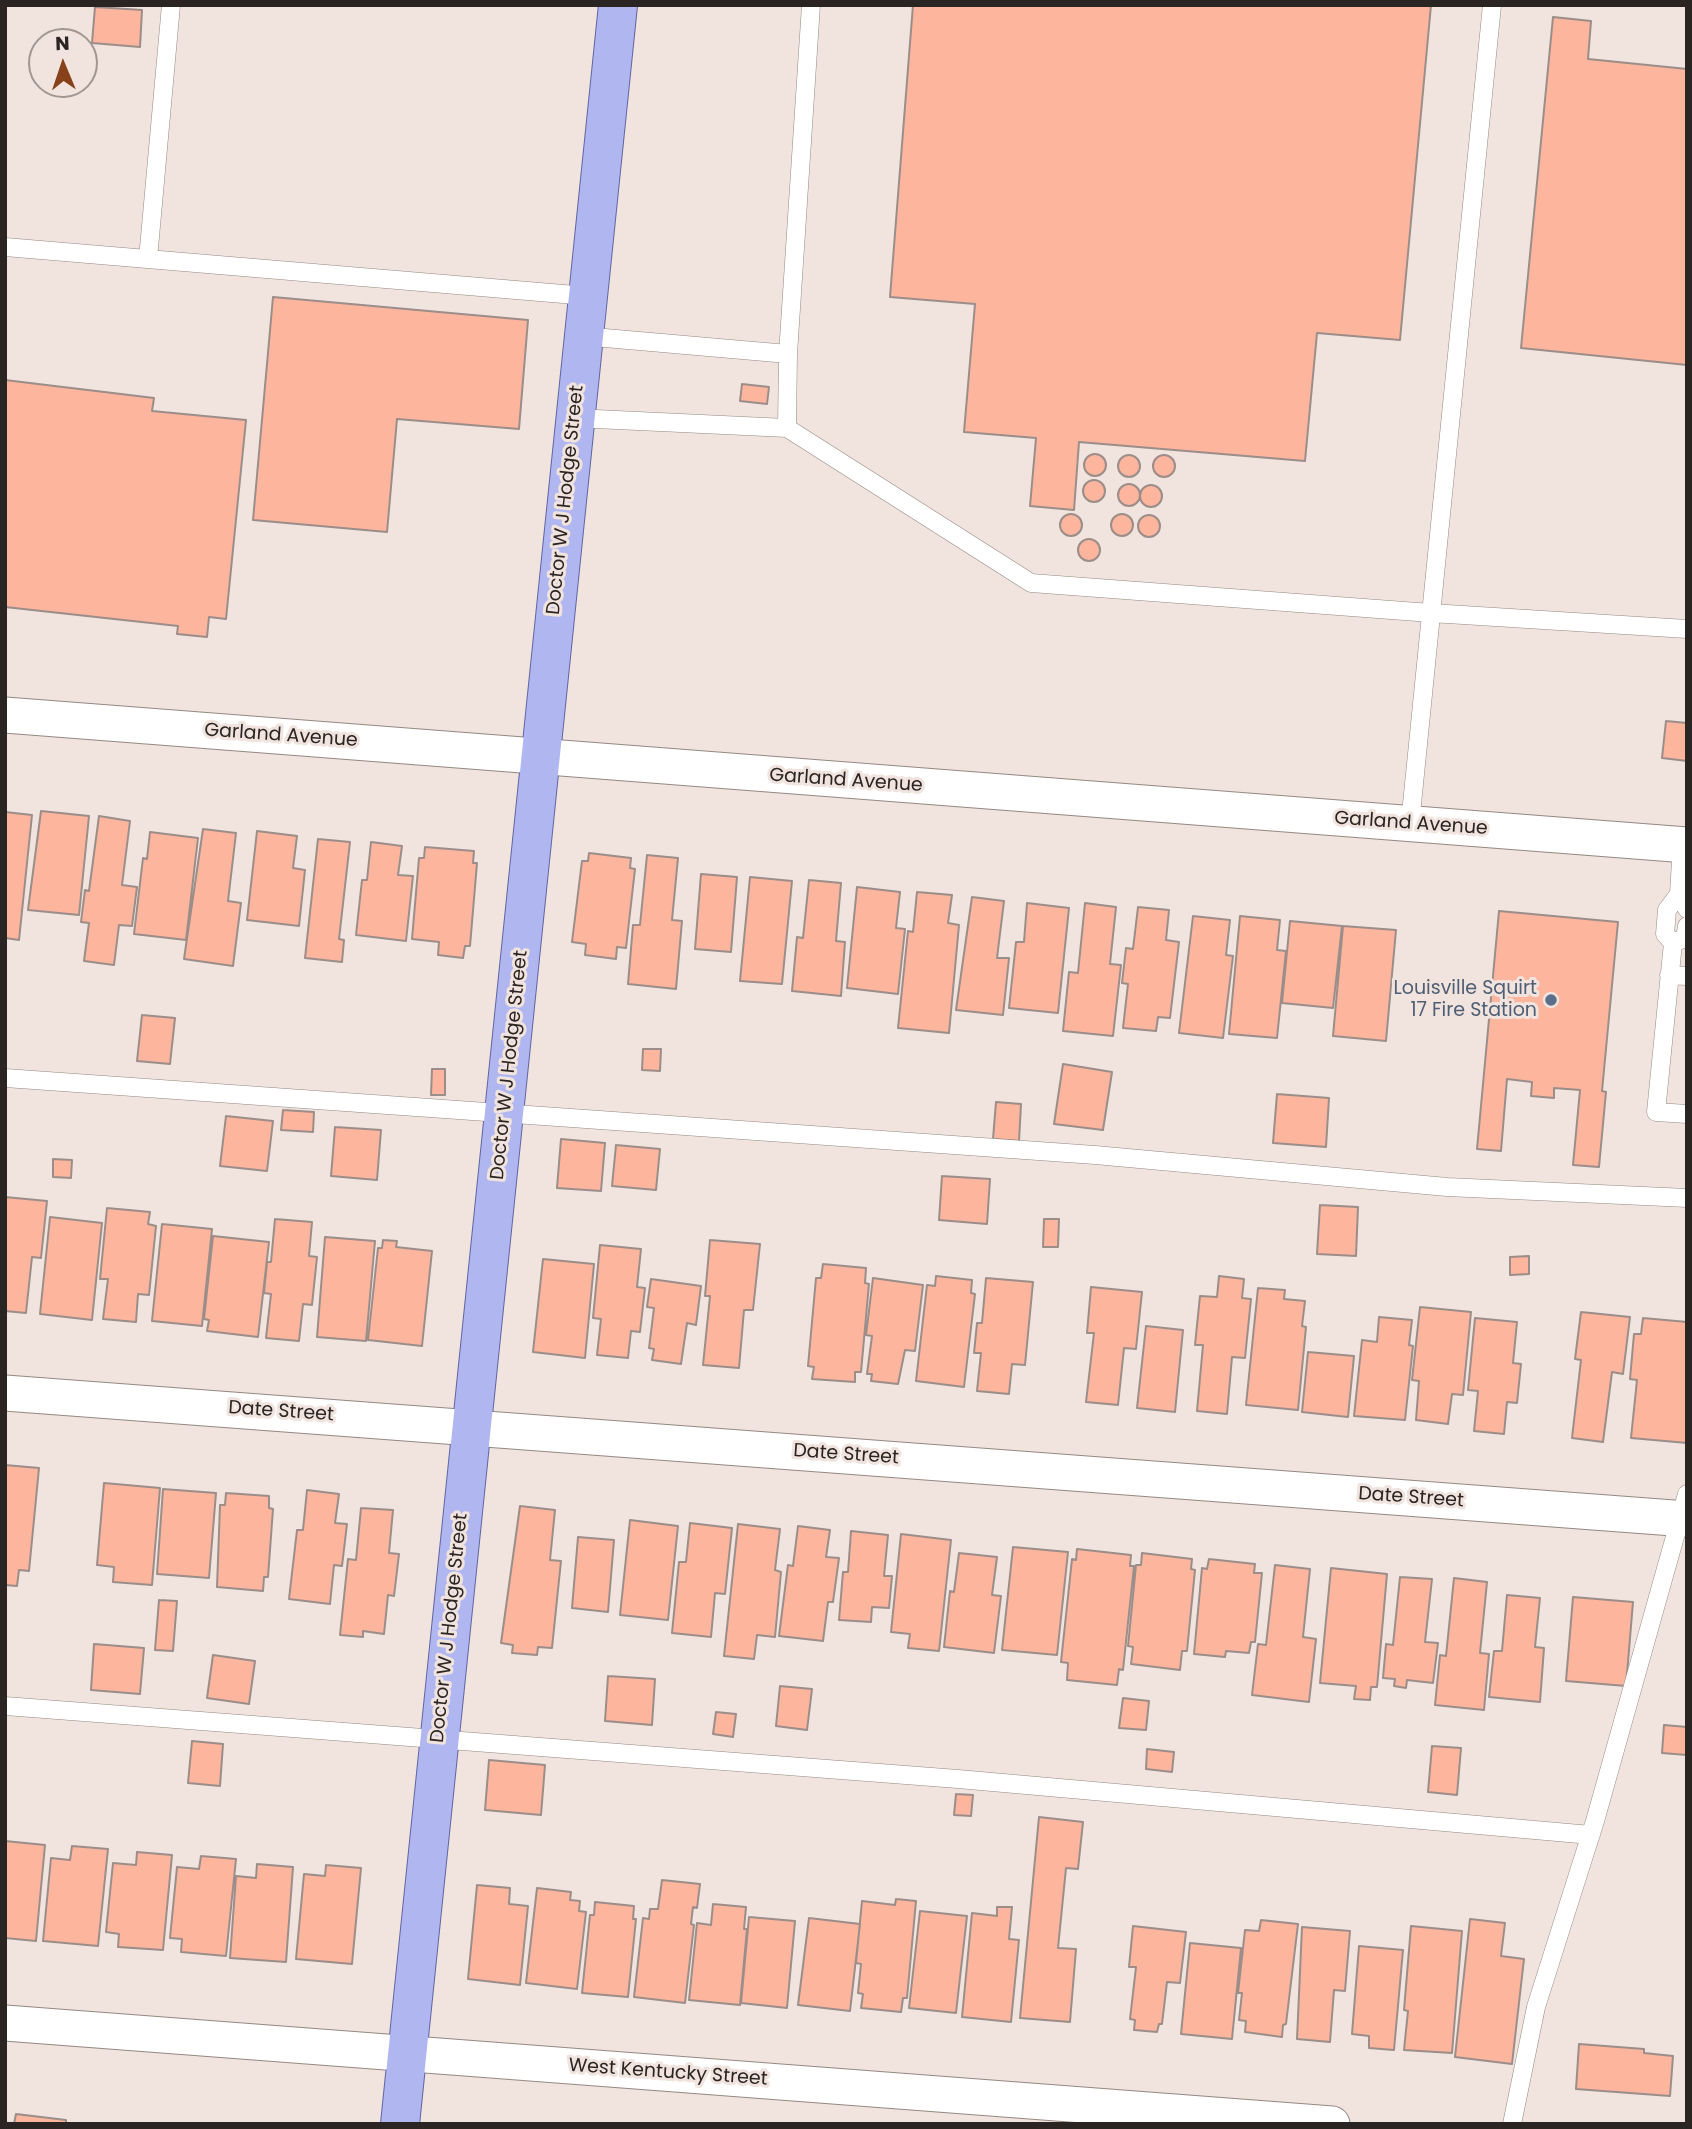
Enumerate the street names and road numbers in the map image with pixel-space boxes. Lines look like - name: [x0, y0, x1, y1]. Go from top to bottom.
- street label: Doctor W J Hodge Street: [543, 384, 589, 616]
- street label: Garland Avenue: [204, 719, 358, 753]
- street label: Garland Avenue: [769, 764, 923, 798]
- street label: Garland Avenue: [1334, 807, 1488, 841]
- street label: Doctor W J Hodge Street: [487, 949, 533, 1181]
- street label: Date Street: [227, 1397, 335, 1427]
- street label: Date Street: [792, 1440, 900, 1470]
- street label: Date Street: [1357, 1483, 1465, 1513]
- street label: Doctor W J Hodge Street: [427, 1512, 473, 1744]
- street label: West Kentucky Street: [568, 2055, 768, 2091]

